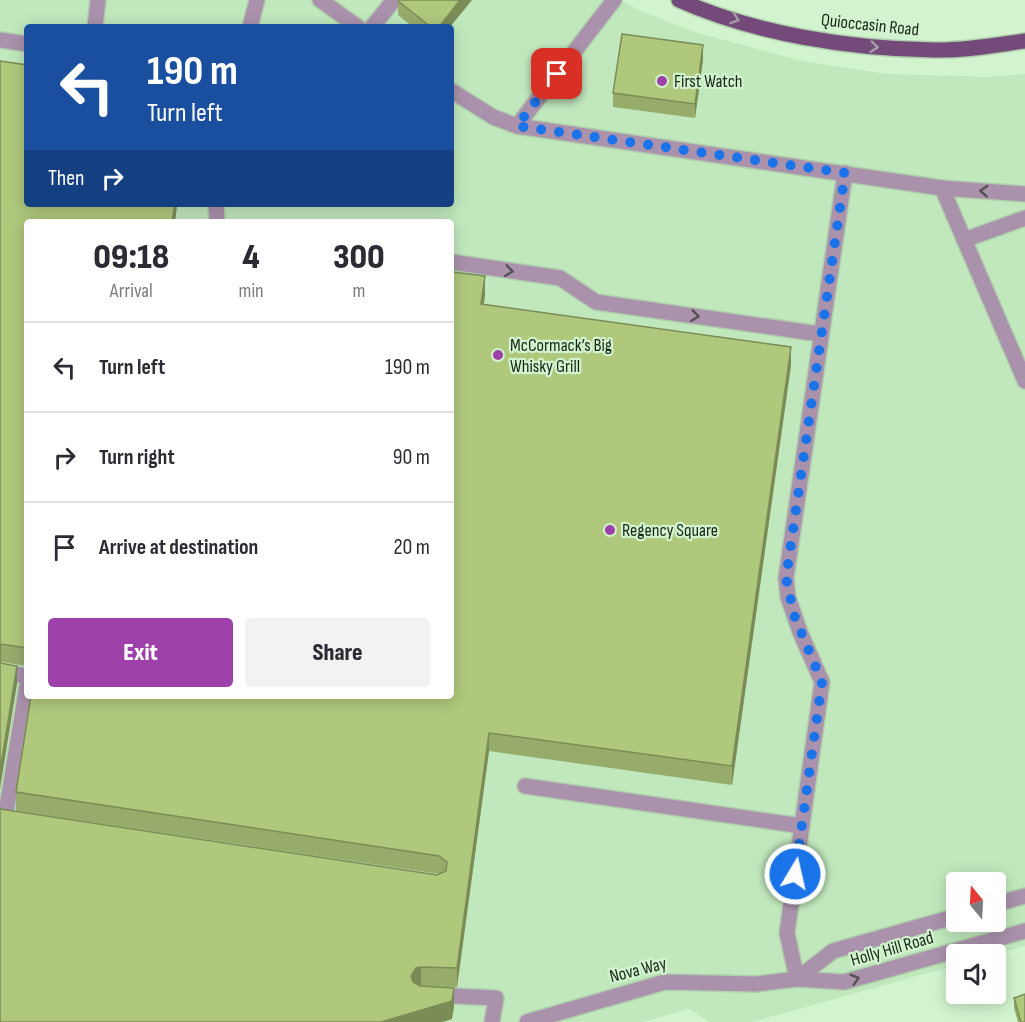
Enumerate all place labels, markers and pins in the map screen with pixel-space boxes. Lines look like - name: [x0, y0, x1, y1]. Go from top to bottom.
- pin: [531, 48, 582, 99]
- place label: First Watch: [674, 71, 743, 92]
- marker: First Watch: [655, 74, 669, 88]
- place label: McCormack’s Big Whisky Grill: [510, 335, 612, 377]
- marker: McCormack’s Big Whisky Grill: [491, 348, 505, 362]
- place label: Regency Square: [622, 520, 718, 541]
- marker: Regency Square: [603, 523, 617, 537]

